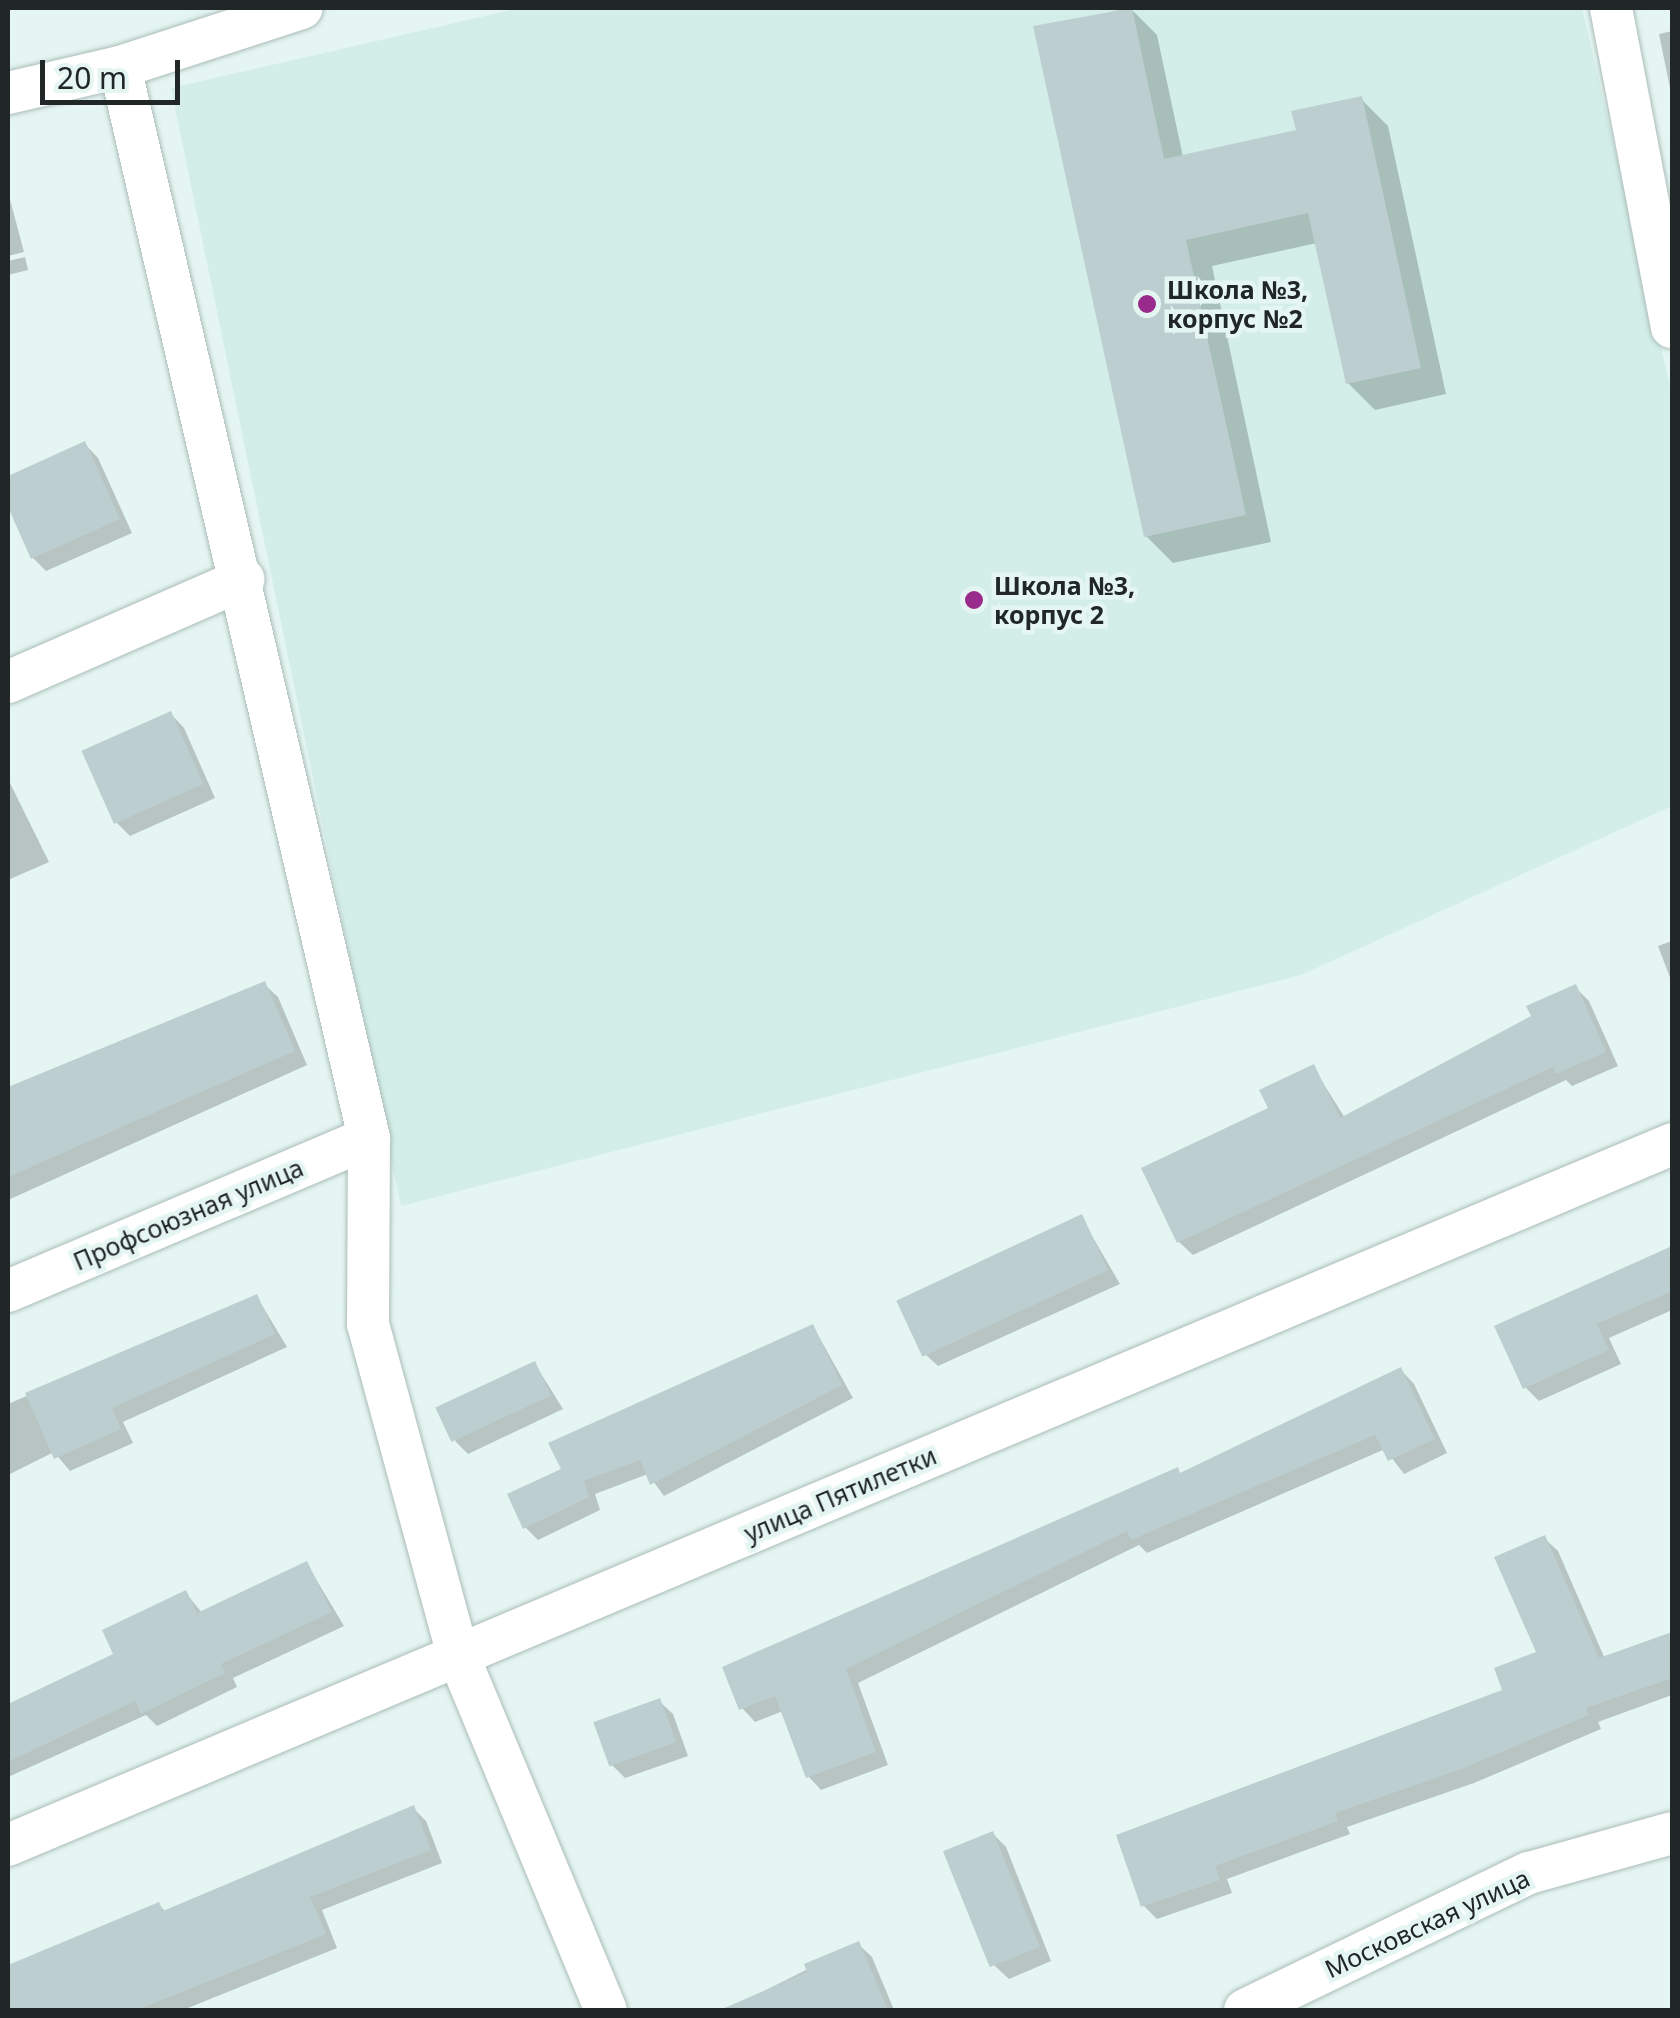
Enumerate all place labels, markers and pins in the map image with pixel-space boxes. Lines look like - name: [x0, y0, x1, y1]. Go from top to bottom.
- place label: Школа №3, корпус №2: [1167, 275, 1308, 334]
- marker: Школа №3, корпус №2: [1136, 293, 1158, 315]
- place label: Школа №3, корпус 2: [994, 571, 1135, 630]
- marker: Школа №3, корпус 2: [963, 589, 985, 611]

